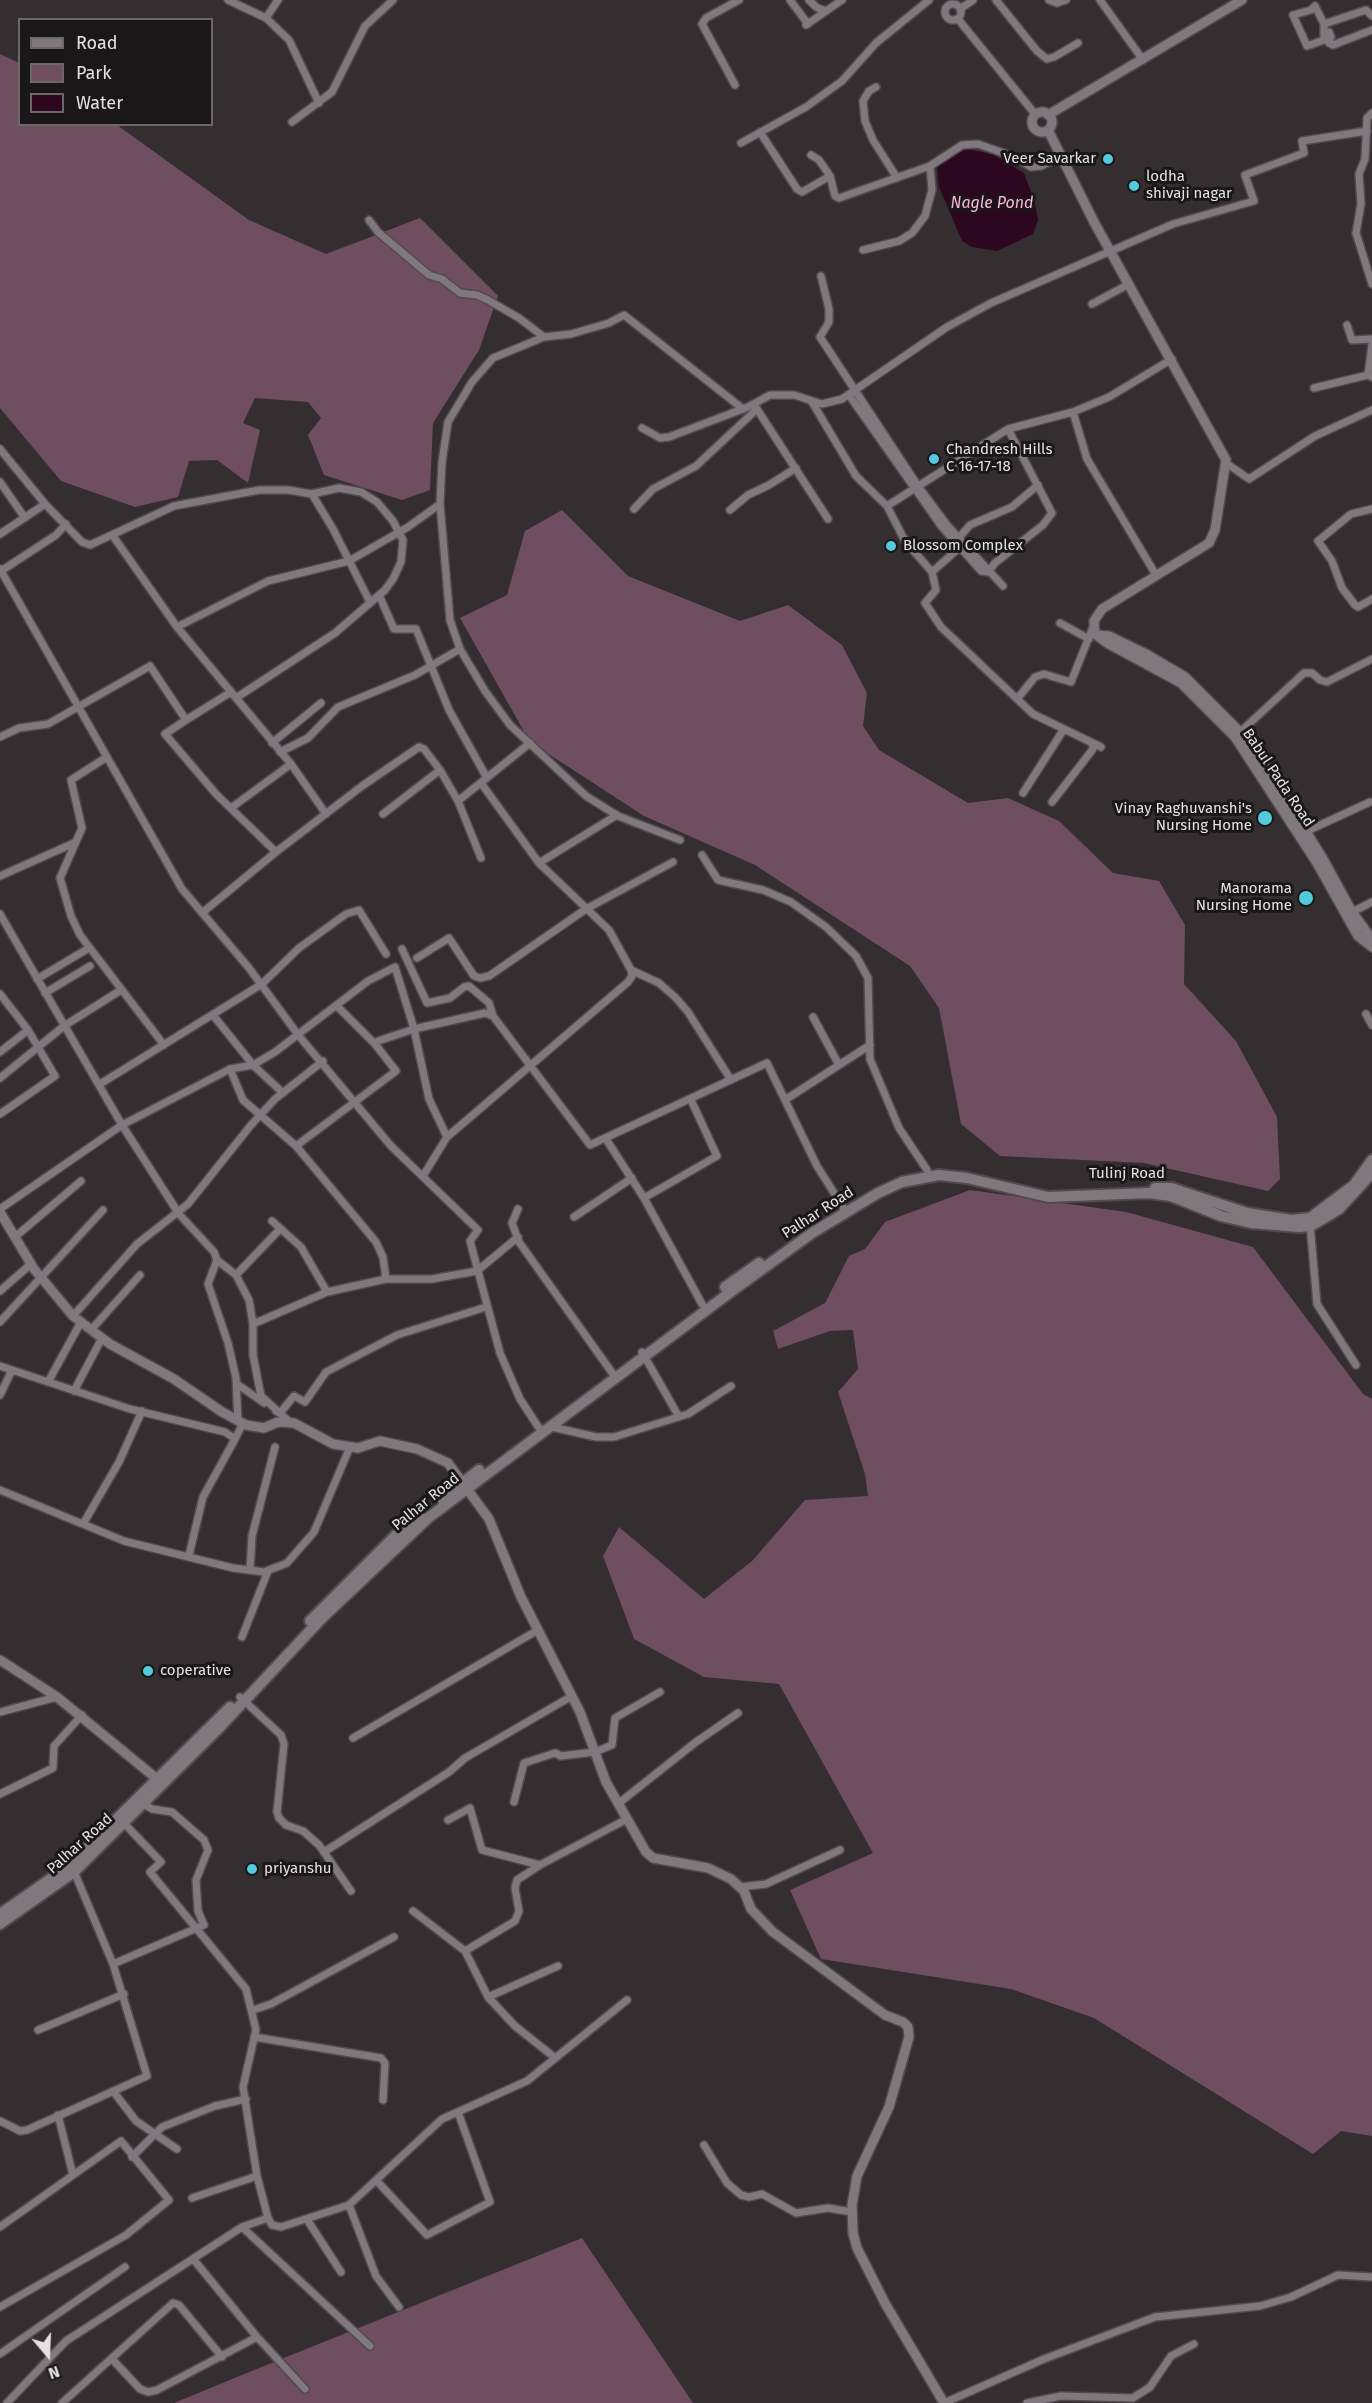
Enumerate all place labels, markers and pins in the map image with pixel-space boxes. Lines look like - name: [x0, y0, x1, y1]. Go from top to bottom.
- place label: Veer Savarkar: [1003, 150, 1096, 168]
- marker: Veer Savarkar: [1101, 152, 1115, 166]
- place label: lodha shivaji nagar: [1146, 168, 1232, 203]
- marker: lodha shivaji nagar: [1127, 179, 1141, 193]
- place label: Chandresh Hills C 16-17-18: [946, 441, 1052, 476]
- marker: Chandresh Hills C 16-17-18: [927, 452, 941, 466]
- place label: Blossom Complex: [903, 537, 1023, 555]
- marker: Blossom Complex: [884, 539, 898, 553]
- place label: Vinay Raghuvanshi's Nursing Home: [1115, 800, 1252, 835]
- marker: Vinay Raghuvanshi's Nursing Home: [1256, 809, 1274, 827]
- place label: Manorama Nursing Home: [1196, 880, 1292, 915]
- marker: Manorama Nursing Home: [1297, 889, 1315, 907]
- place label: coperative: [160, 1662, 231, 1680]
- marker: coperative: [141, 1664, 155, 1678]
- place label: priyanshu: [264, 1860, 332, 1878]
- marker: priyanshu: [245, 1862, 259, 1876]

